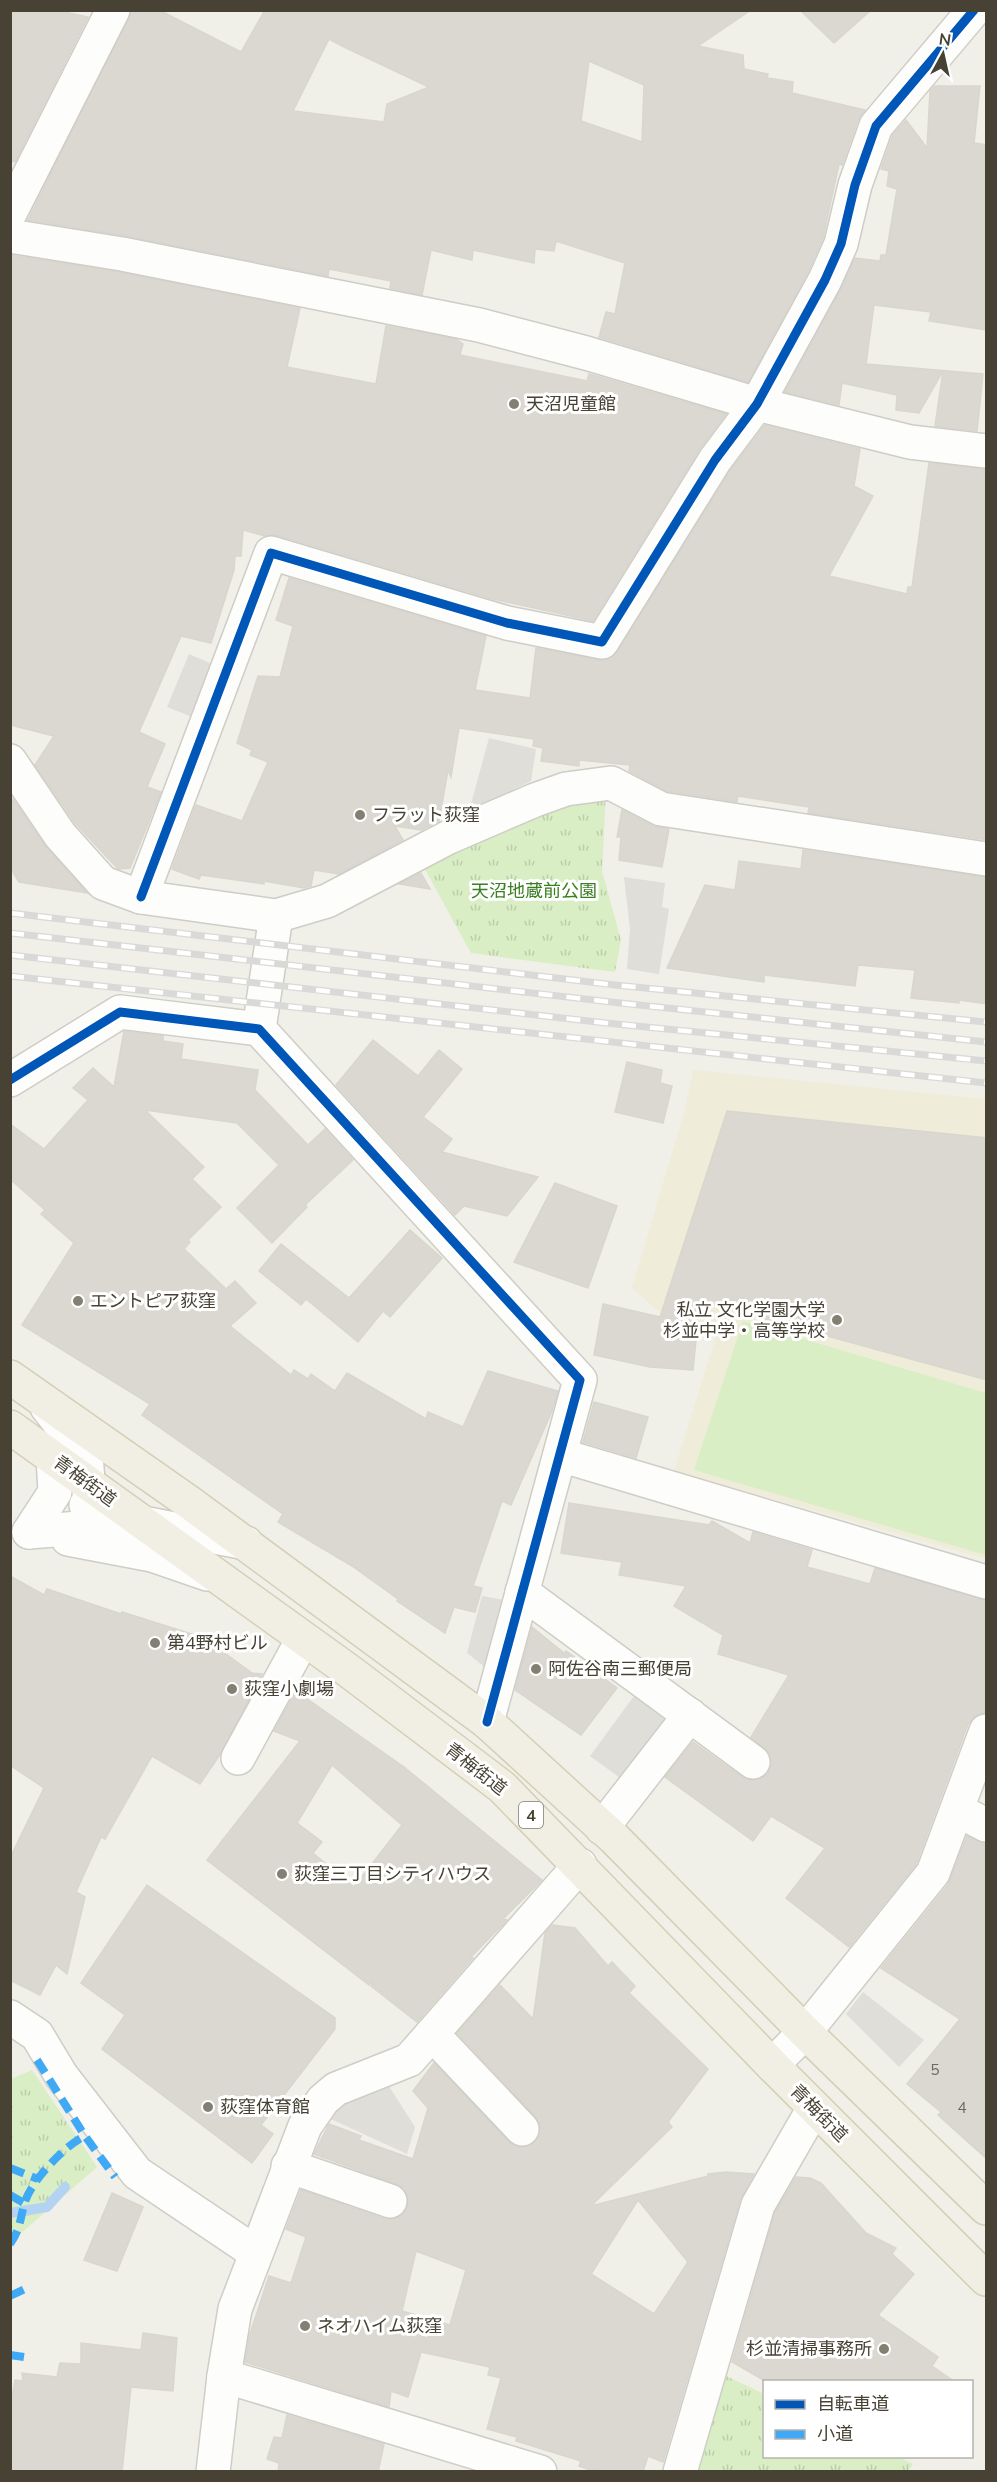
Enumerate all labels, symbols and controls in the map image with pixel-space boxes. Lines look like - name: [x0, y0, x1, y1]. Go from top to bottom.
- north arrow: [913, 24, 973, 84]
- text: N: [938, 28, 952, 50]
- place label: 天沼児童館: [526, 392, 616, 415]
- marker: 天沼児童館: [507, 397, 521, 411]
- place label: フラット荻窪: [372, 803, 480, 826]
- marker: フラット荻窪: [353, 808, 367, 822]
- park label: 天沼地蔵前公園: [471, 879, 597, 902]
- place label: エントピア荻窪: [90, 1289, 216, 1312]
- marker: エントピア荻窪: [71, 1294, 85, 1308]
- place label: 私立 文化学園大学 杉並中学・高等学校: [663, 1298, 825, 1342]
- marker: 私立 文化学園大学 杉並中学・高等学校: [830, 1313, 844, 1327]
- street label: 青梅街道: [49, 1450, 121, 1511]
- place label: 第4野村ビル: [167, 1631, 268, 1654]
- marker: 第4野村ビル: [148, 1636, 162, 1650]
- place label: 阿佐谷南三郵便局: [548, 1657, 692, 1680]
- marker: 阿佐谷南三郵便局: [529, 1662, 543, 1676]
- place label: 荻窪小劇場: [244, 1677, 334, 1700]
- marker: 荻窪小劇場: [225, 1682, 239, 1696]
- street label: 青梅街道: [441, 1737, 512, 1800]
- road number: 4: [519, 1802, 543, 1828]
- place label: 荻窪三丁目シティハウス: [294, 1862, 491, 1885]
- marker: 荻窪三丁目シティハウス: [275, 1867, 289, 1881]
- house number: 5: [930, 2060, 940, 2079]
- street label: 青梅街道: [786, 2079, 853, 2146]
- place label: 荻窪体育館: [220, 2095, 310, 2118]
- house number: 4: [957, 2098, 967, 2117]
- marker: 荻窪体育館: [201, 2100, 215, 2114]
- place label: ネオハイム荻窪: [317, 2314, 442, 2337]
- marker: ネオハイム荻窪: [298, 2319, 312, 2333]
- place label: 杉並清掃事務所: [746, 2337, 872, 2360]
- marker: 杉並清掃事務所: [877, 2342, 891, 2356]
- legend: [763, 2380, 973, 2458]
- text: 自転車道: [817, 2392, 889, 2415]
- text: 小道: [817, 2422, 853, 2445]

